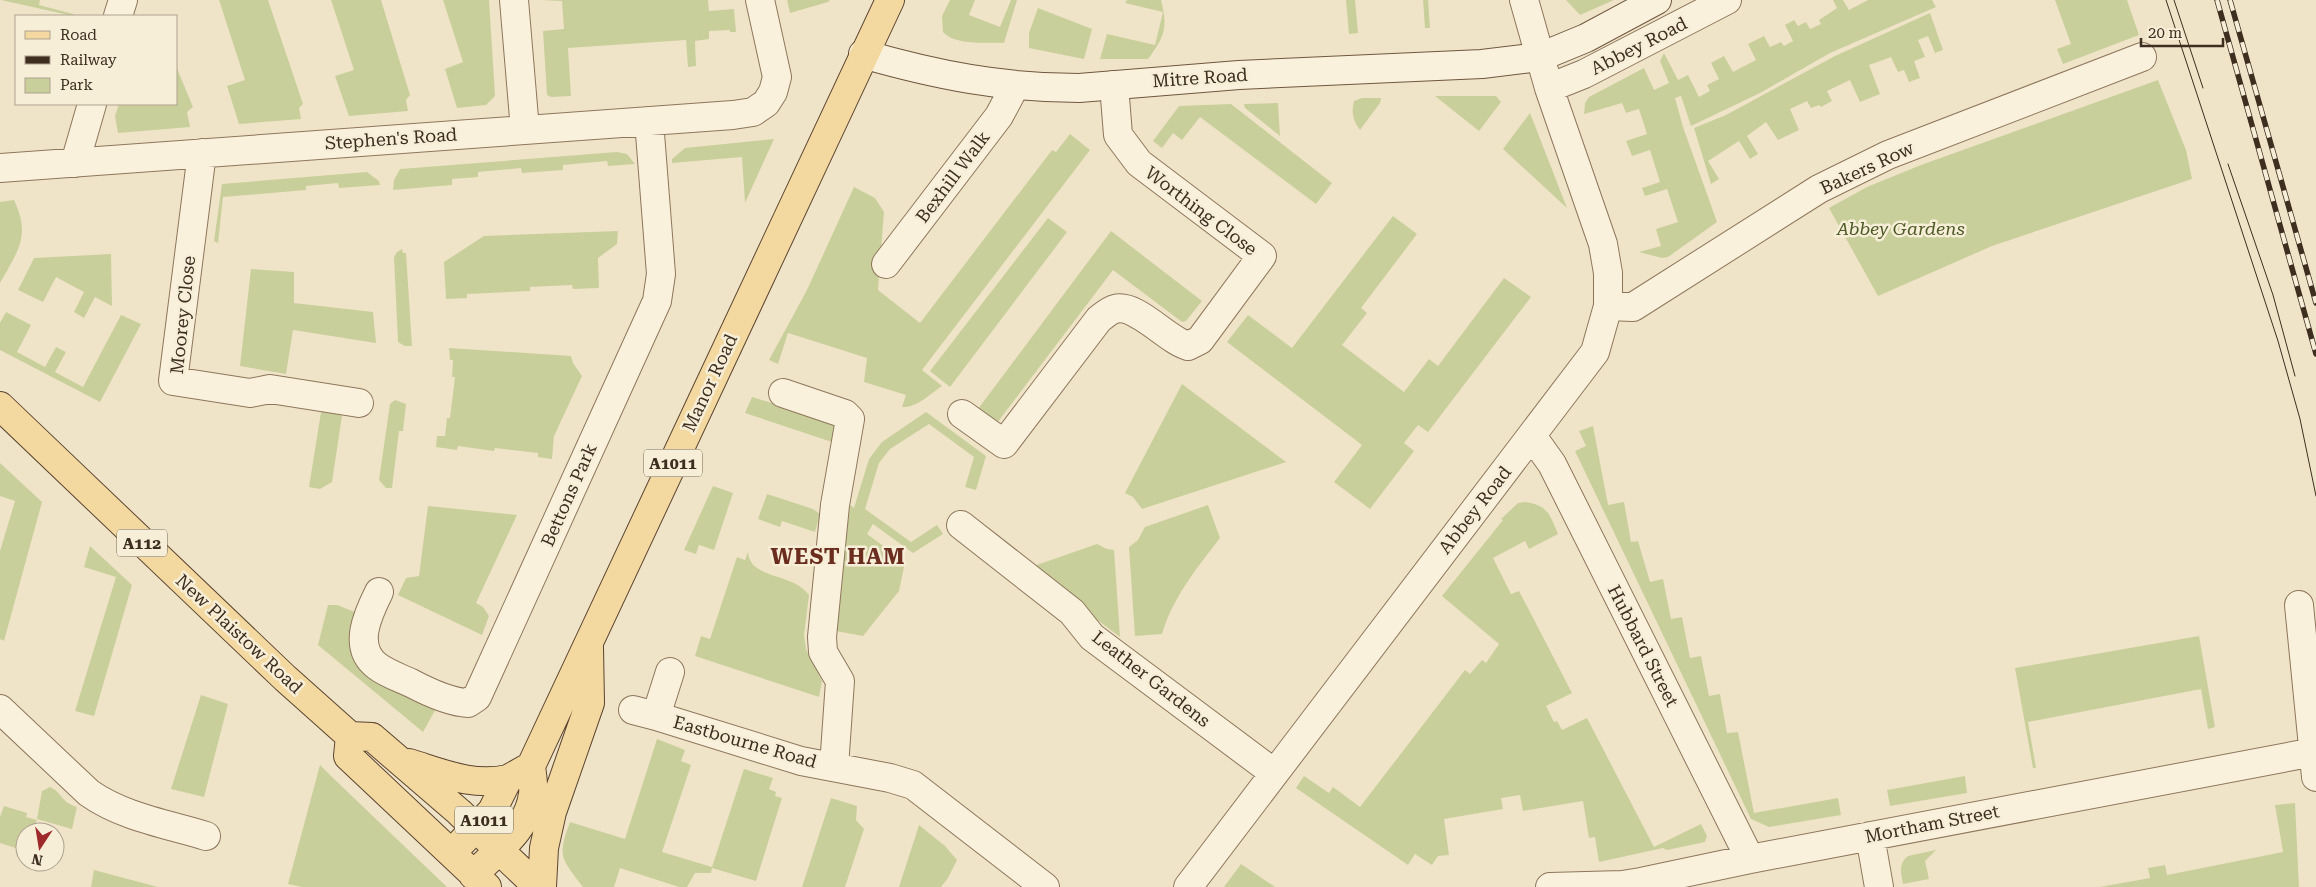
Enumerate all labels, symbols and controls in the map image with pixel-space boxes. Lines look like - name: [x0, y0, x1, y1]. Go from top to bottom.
- street label: Abbey Road: [1587, 12, 1691, 79]
- legend: [15, 15, 178, 105]
- scale bar: [2141, 15, 2224, 47]
- text: 20 m: [2148, 24, 2183, 42]
- text: Road: [60, 26, 97, 44]
- text: Railway: [60, 51, 117, 69]
- street label: Mitre Road: [1152, 64, 1249, 91]
- text: Park: [60, 76, 94, 94]
- street label: Stephen's Road: [324, 123, 458, 154]
- street label: Bexhill Walk: [911, 127, 994, 227]
- street label: Bakers Row: [1817, 137, 1917, 198]
- street label: Worthing Close: [1141, 162, 1261, 260]
- park label: Abbey Gardens: [1836, 218, 1965, 239]
- street label: Moorey Close: [166, 255, 199, 375]
- street label: Manor Road: [678, 330, 742, 435]
- street label: Bettons Park: [536, 440, 601, 550]
- road number: A1011: [644, 449, 702, 476]
- street label: Abbey Road: [1434, 461, 1516, 558]
- road number: A112: [117, 530, 167, 556]
- district label: WEST HAM: [770, 544, 906, 569]
- street label: New Plaistow Road: [172, 570, 307, 698]
- street label: Hubbard Street: [1604, 581, 1683, 710]
- street label: Leather Gardens: [1088, 626, 1214, 731]
- street label: Eastbourne Road: [671, 711, 820, 772]
- street label: Mortham Street: [1863, 800, 2001, 847]
- road number: A1011: [455, 806, 513, 834]
- north arrow: [15, 822, 65, 872]
- text: N: [30, 851, 44, 869]

